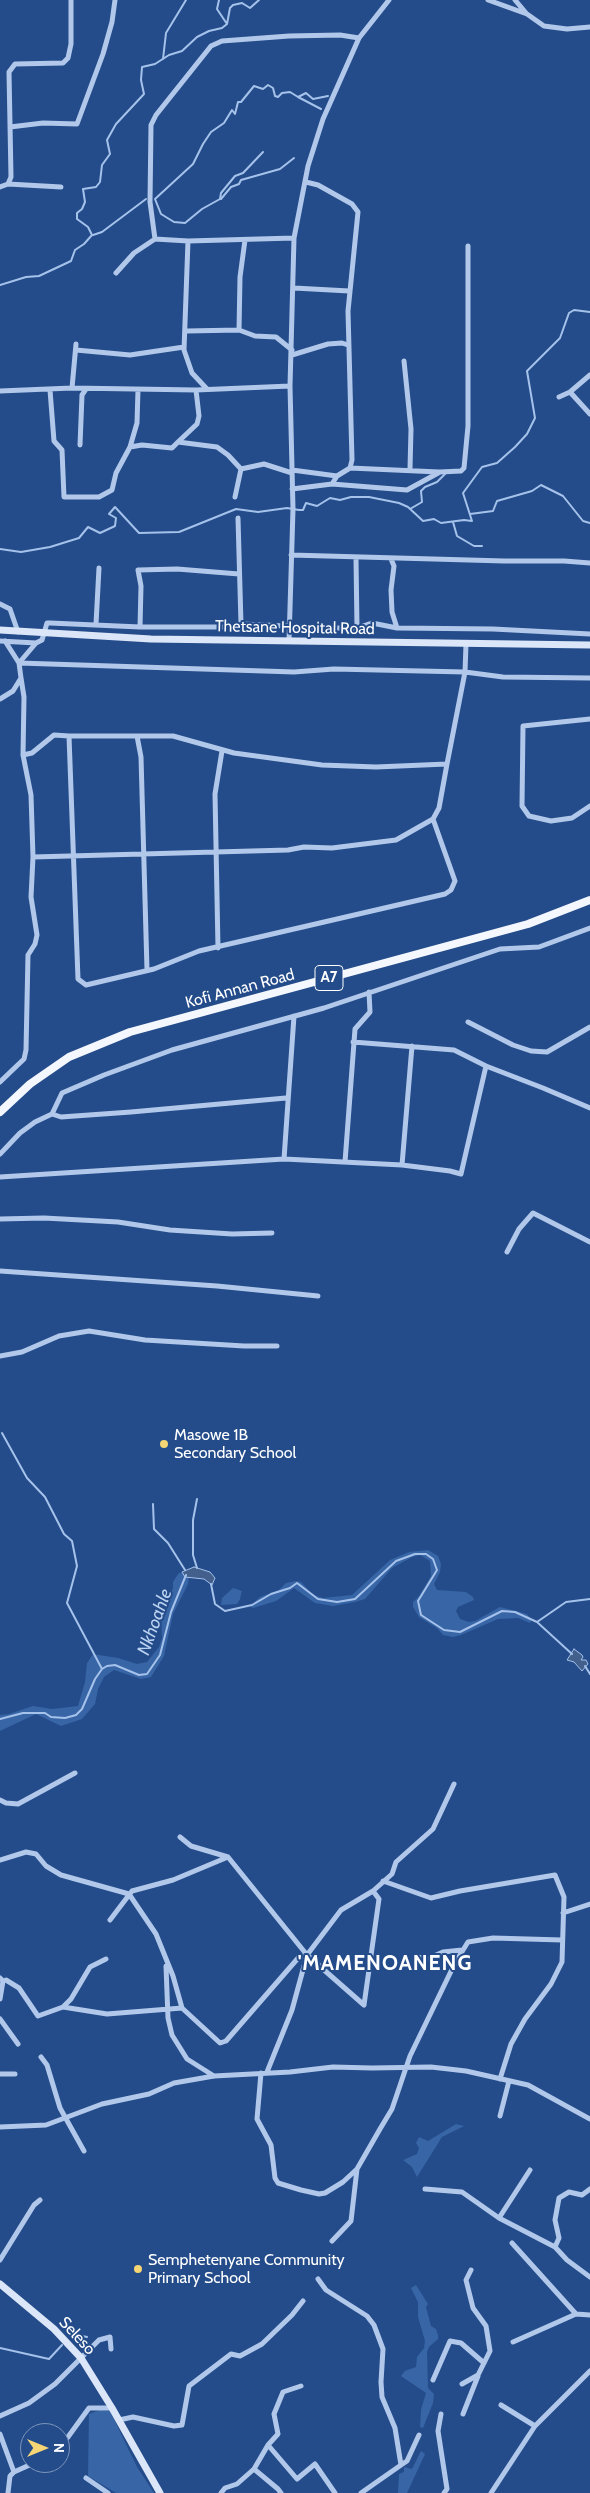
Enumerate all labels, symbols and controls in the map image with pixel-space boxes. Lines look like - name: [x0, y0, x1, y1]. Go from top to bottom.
- street label: Thetsane Hospital Road: [215, 617, 375, 639]
- street label: Kofi Annan Road: [183, 965, 297, 1013]
- road number: A7: [315, 966, 343, 990]
- place label: Masowe 1B Secondary School: [174, 1425, 296, 1463]
- marker: Masowe 1B Secondary School: [158, 1438, 170, 1450]
- water label: Nkhoahle: [133, 1586, 177, 1658]
- district label: 'MAMENOANENG: [296, 1951, 474, 1977]
- place label: Semphetenyane Community Primary School: [148, 2250, 345, 2288]
- marker: Semphetenyane Community Primary School: [132, 2263, 144, 2275]
- street label: Seleso: [55, 2313, 99, 2359]
- north arrow: [20, 2423, 70, 2473]
- text: N: [50, 2443, 68, 2453]

